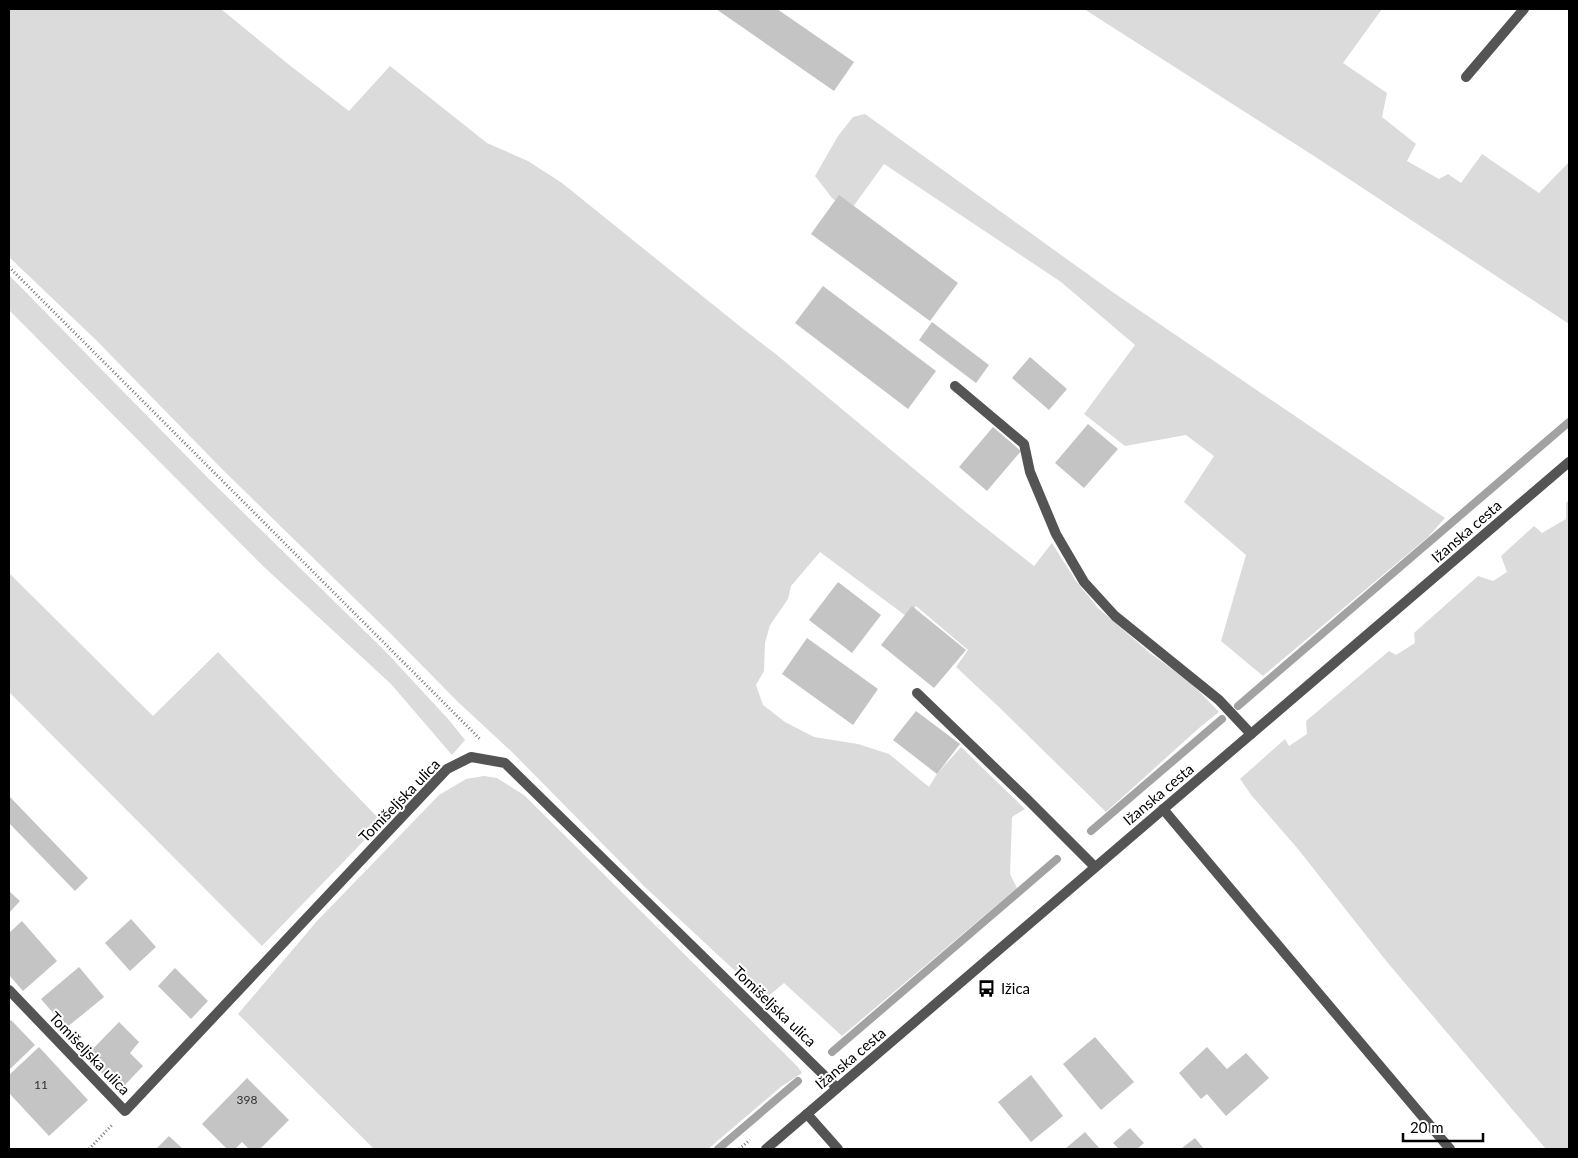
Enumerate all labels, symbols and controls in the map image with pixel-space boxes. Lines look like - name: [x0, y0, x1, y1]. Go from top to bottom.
- street label: Ižanska cesta: [1428, 496, 1504, 566]
- street label: Tomišeljska ulica: [355, 755, 443, 845]
- street label: Ižanska cesta: [1119, 759, 1197, 829]
- street label: Tomišeljska ulica: [730, 962, 820, 1050]
- bus stop icon: Ižica: [977, 978, 997, 998]
- place label: Ižica: [1001, 979, 1030, 997]
- street label: Tomišeljska ulica: [46, 1008, 134, 1098]
- street label: Ižanska cesta: [811, 1023, 889, 1093]
- house number: 11: [34, 1077, 48, 1092]
- house number: 398: [237, 1092, 257, 1107]
- scale bar: [1403, 1110, 1483, 1142]
- text: 20 m: [1410, 1118, 1444, 1136]

